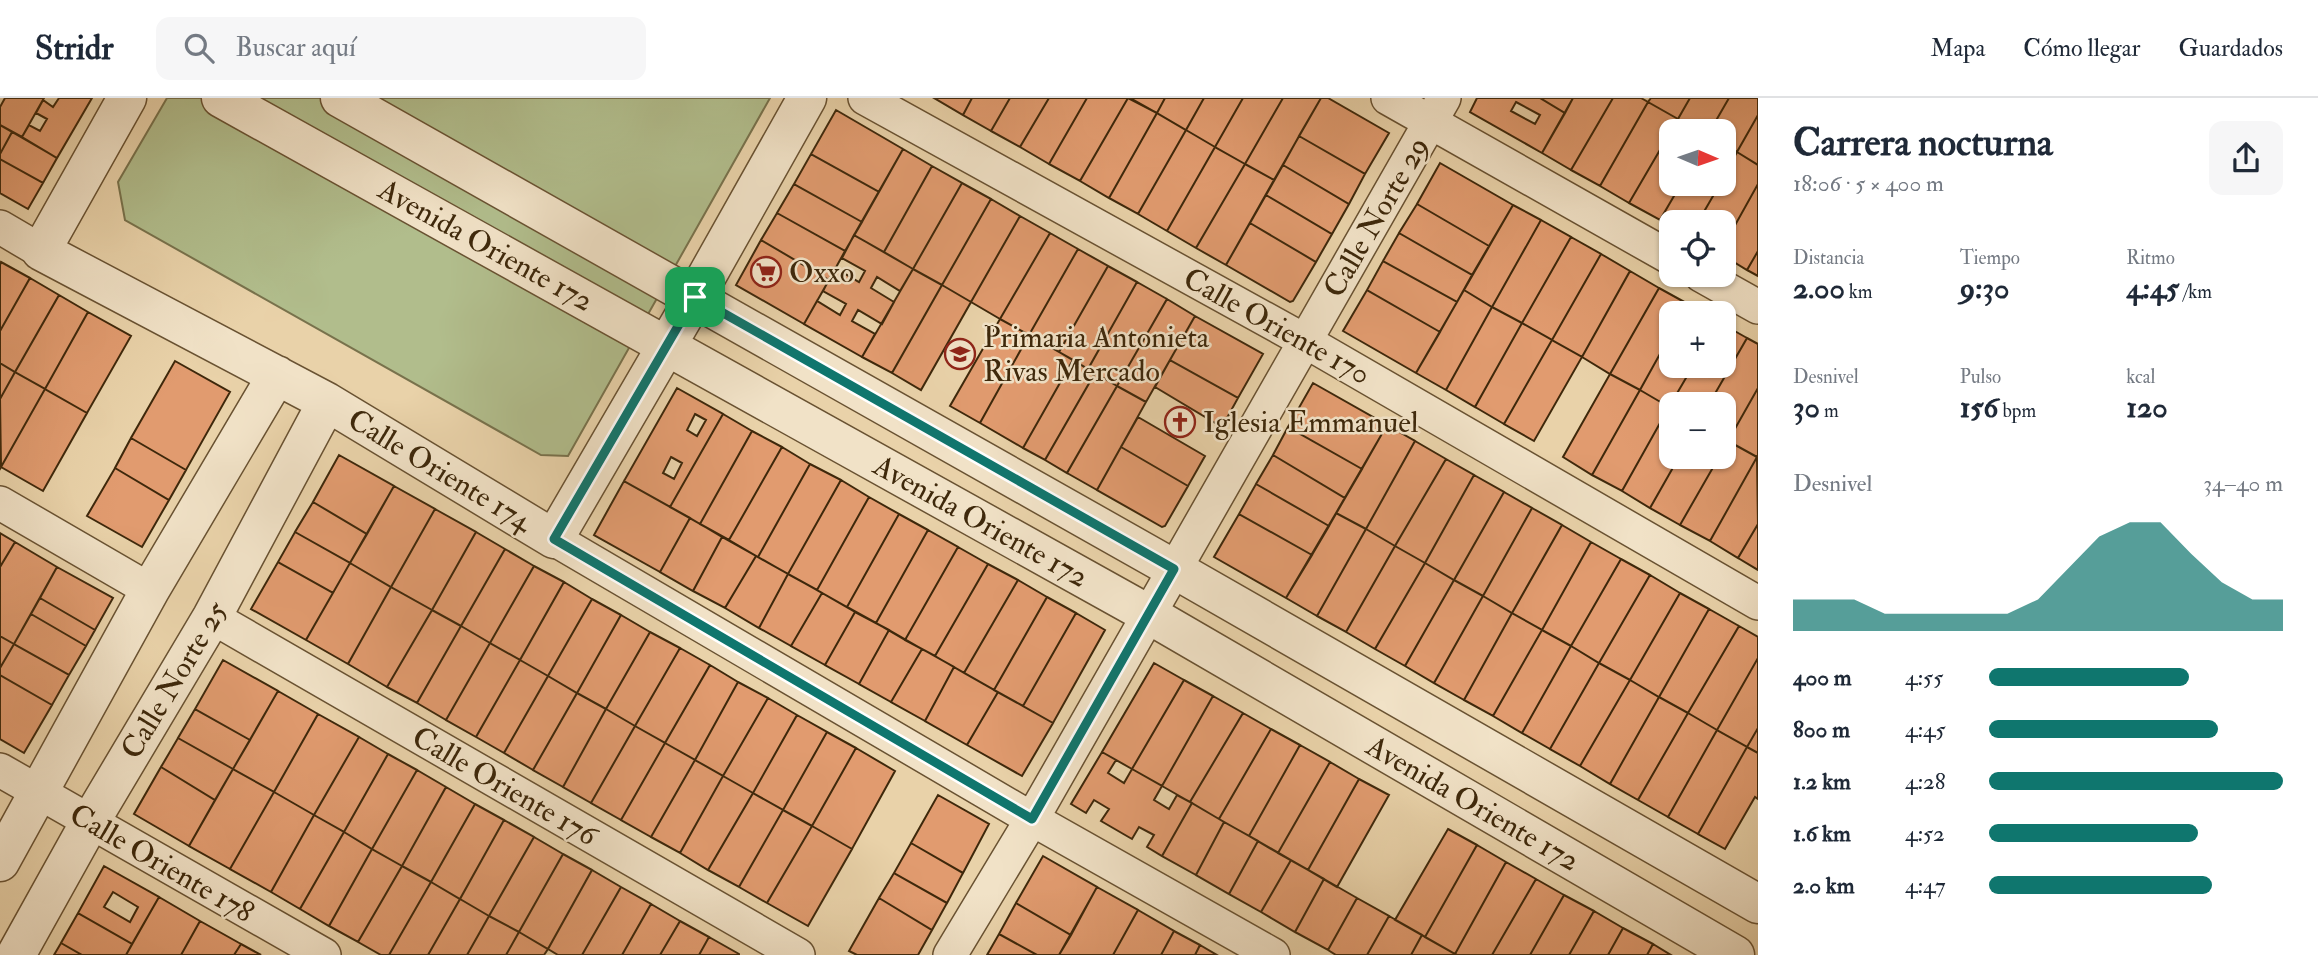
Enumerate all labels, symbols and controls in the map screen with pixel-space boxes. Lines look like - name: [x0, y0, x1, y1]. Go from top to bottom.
- search box: [156, 17, 646, 80]
- text: Stridr: [35, 28, 114, 69]
- icon: search: [180, 29, 218, 67]
- text: Buscar aquí: [236, 32, 356, 64]
- text: Mapa: [1930, 33, 1985, 64]
- text: Cómo llegar: [2023, 33, 2140, 64]
- text: Guardados: [2178, 33, 2283, 64]
- north arrow: [1659, 119, 1736, 196]
- map controls: [1659, 119, 1736, 469]
- text: Carrera nocturna: [1793, 119, 2053, 167]
- button: share: [2209, 121, 2283, 195]
- street label: Calle Norte 29: [1316, 130, 1437, 304]
- text: 18:06 · 5 × 400 m: [1793, 169, 1944, 198]
- street label: Avenida Oriente 172: [371, 171, 600, 320]
- button: locate: [1659, 210, 1736, 287]
- text: Distancia: [1793, 246, 1864, 270]
- text: Tiempo: [1960, 246, 2020, 270]
- text: Ritmo: [2126, 246, 2175, 270]
- place label: Oxxo: [789, 254, 854, 291]
- supermarket icon: Oxxo: [749, 255, 783, 289]
- street label: Calle Oriente 170: [1177, 260, 1377, 393]
- pin: [665, 267, 725, 327]
- text: 2.00: [1793, 270, 1845, 307]
- text: 9:30: [1960, 270, 2009, 307]
- text: 4:45: [2126, 270, 2179, 307]
- icon: arrive: [676, 278, 714, 316]
- text: km: [1845, 280, 1873, 304]
- text: /km: [2179, 280, 2212, 304]
- button: +: [1659, 301, 1736, 378]
- place label: Primaria Antonieta Rivas Mercado: [983, 319, 1210, 390]
- school or university icon: Primaria Antonieta Rivas Mercado: [943, 337, 977, 371]
- text: Desnivel: [1793, 365, 1859, 389]
- text: Pulso: [1960, 365, 2001, 389]
- text: kcal: [2126, 365, 2155, 389]
- text: 30: [1793, 389, 1820, 426]
- text: 156: [1960, 389, 1999, 426]
- text: 120: [2126, 389, 2168, 426]
- button: −: [1659, 392, 1736, 469]
- text: m: [1820, 399, 1839, 423]
- text: bpm: [1999, 399, 2036, 423]
- street label: Calle Oriente 174: [341, 401, 540, 541]
- place label: Iglesia Emmanuel: [1203, 404, 1419, 441]
- church icon: Iglesia Emmanuel: [1163, 405, 1197, 439]
- street label: Avenida Oriente 172: [866, 447, 1095, 596]
- text: Desnivel: [1793, 469, 1872, 498]
- text: 34–40 m: [2203, 469, 2283, 498]
- street label: Calle Norte 25: [113, 594, 236, 766]
- text: 400 m: [1793, 663, 1852, 692]
- text: 4:55: [1905, 663, 1943, 692]
- text: 800 m: [1793, 715, 1850, 744]
- text: 4:45: [1905, 715, 1946, 744]
- street label: Calle Oriente 176: [406, 718, 606, 855]
- street label: Avenida Oriente 172: [1359, 727, 1586, 879]
- text: 1.2 km: [1793, 767, 1851, 796]
- text: 4:28: [1905, 767, 1946, 796]
- street label: Calle Oriente 178: [63, 796, 261, 931]
- text: 1.6 km: [1793, 819, 1851, 848]
- text: 4:52: [1905, 819, 1945, 848]
- text: 2.0 km: [1793, 871, 1855, 900]
- text: 4:47: [1905, 871, 1946, 900]

